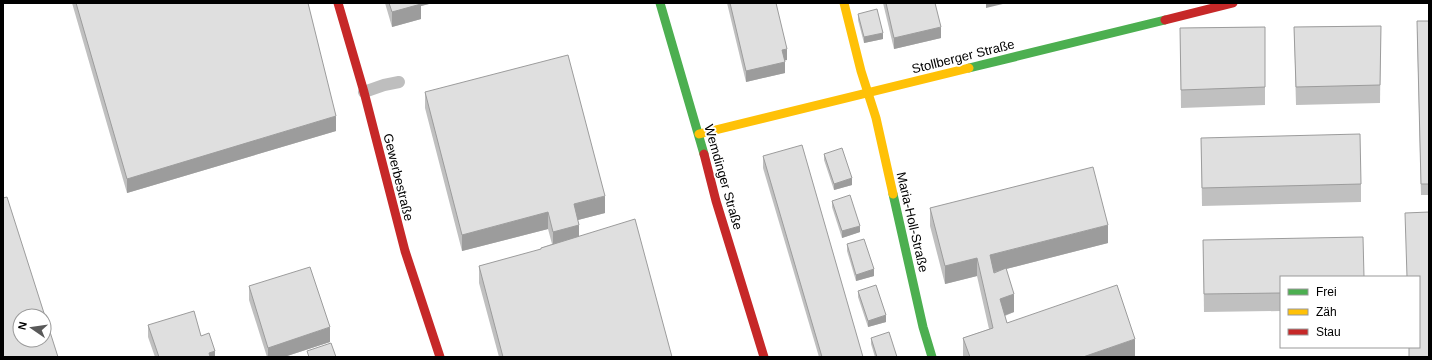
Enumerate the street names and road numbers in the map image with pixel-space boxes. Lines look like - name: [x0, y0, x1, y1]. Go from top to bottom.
- street label: Stollberger Straße: [910, 36, 1016, 77]
- street label: Wemdinger Straße: [701, 123, 746, 232]
- street label: Gewerbestraße: [380, 132, 417, 222]
- street label: Maria-Holl-Straße: [894, 170, 931, 274]

